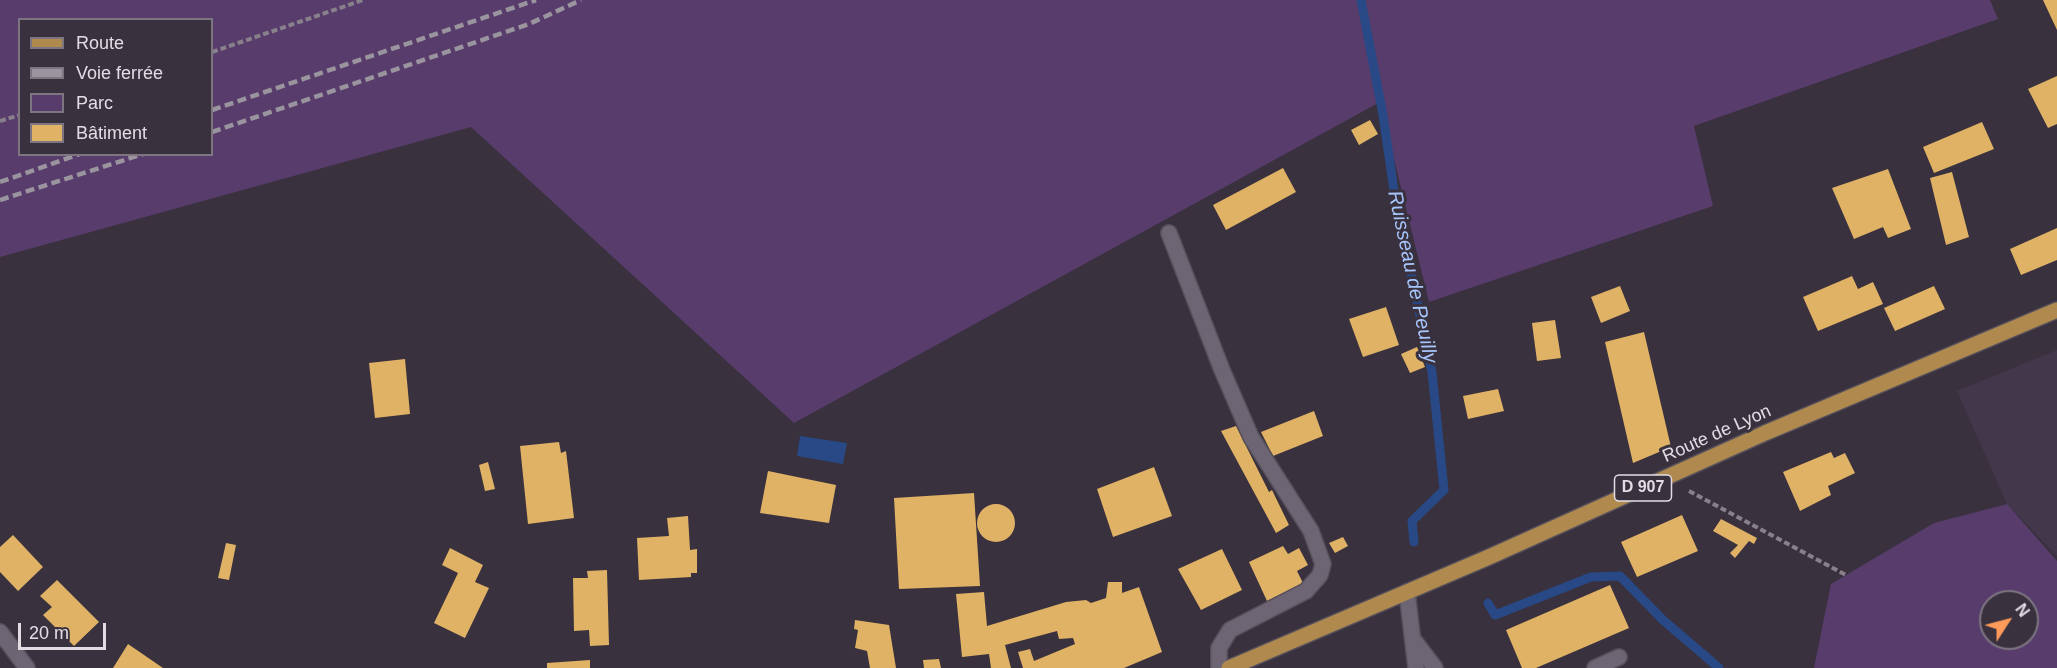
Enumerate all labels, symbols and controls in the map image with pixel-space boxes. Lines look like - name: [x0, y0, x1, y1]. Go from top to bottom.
- legend: [18, 18, 213, 156]
- text: Route: [76, 33, 124, 53]
- text: Voie ferrée: [76, 63, 163, 83]
- text: Parc: [76, 93, 113, 113]
- text: Bâtiment: [76, 123, 147, 143]
- water label: Ruisseau de Peuilly: [1382, 189, 1442, 365]
- street label: Route de Lyon: [1659, 400, 1775, 468]
- road number: D 907: [1614, 475, 1672, 501]
- north arrow: [1979, 590, 2039, 650]
- text: N: [2012, 601, 2033, 620]
- scale bar: [21, 611, 110, 649]
- text: 20 m: [29, 623, 69, 643]

